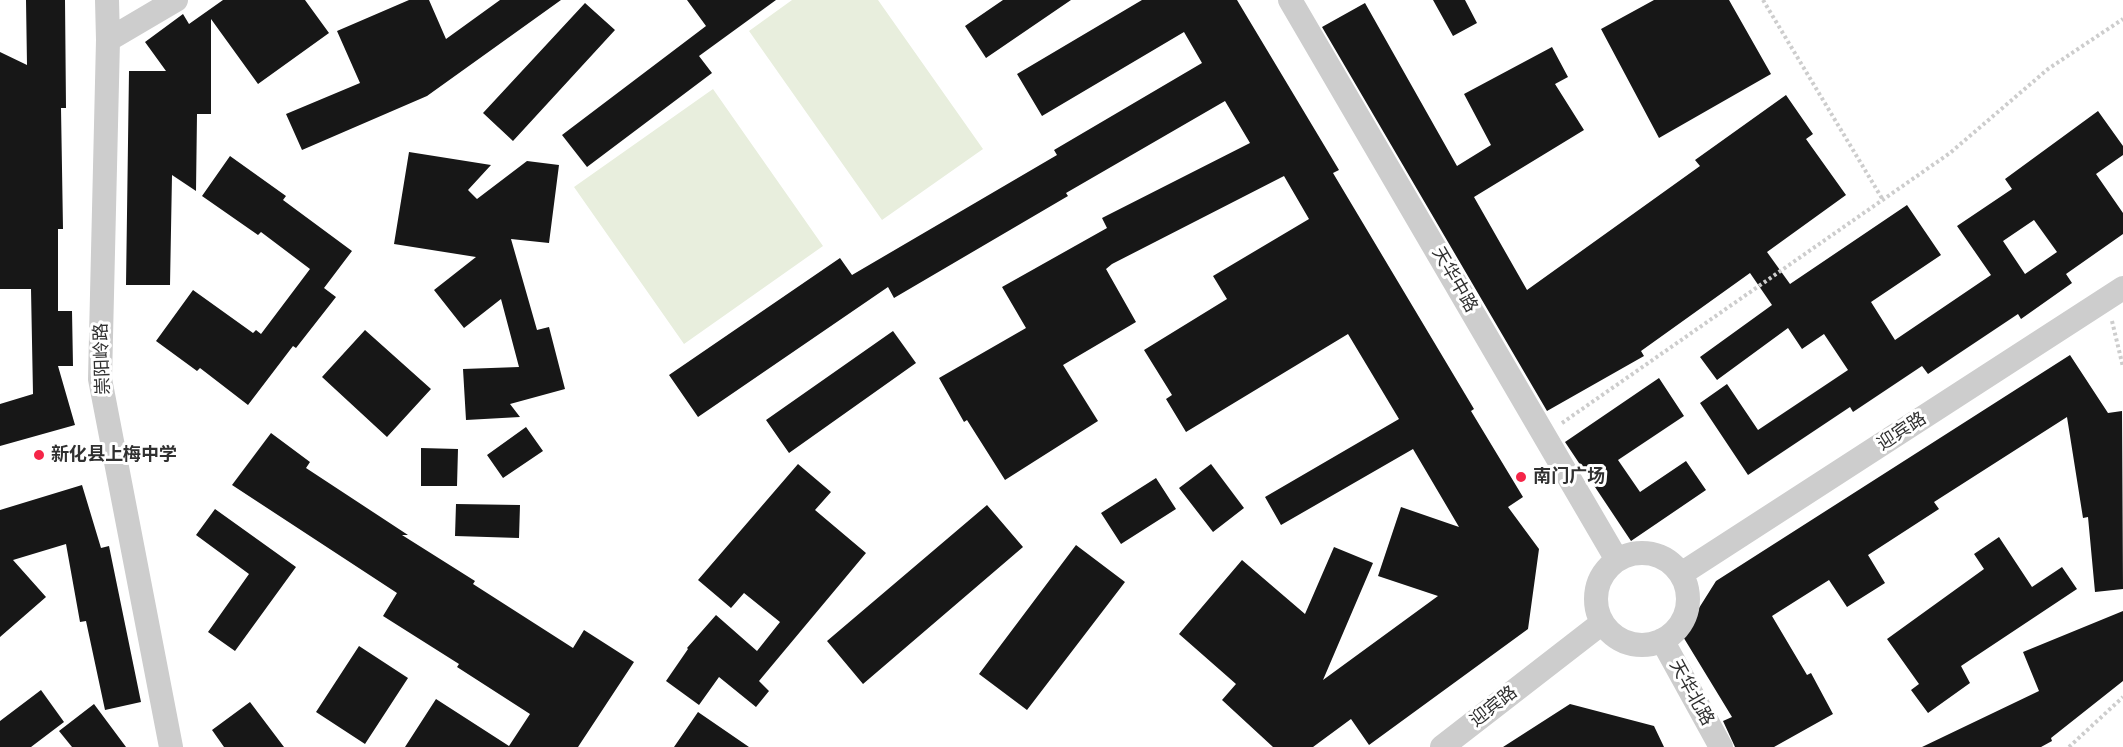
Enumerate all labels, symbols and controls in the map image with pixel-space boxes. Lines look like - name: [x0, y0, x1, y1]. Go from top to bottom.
- street label: 天华中路: [1427, 243, 1481, 317]
- street label: 崇阳岭路: [91, 323, 115, 395]
- street label: 迎宾路: [1873, 408, 1931, 456]
- place label: 新化县上梅中学: [51, 444, 177, 466]
- marker: 新化县上梅中学: [32, 448, 46, 462]
- place label: 南门广场: [1533, 466, 1605, 488]
- marker: 南门广场: [1514, 470, 1528, 484]
- street label: 天华北路: [1664, 656, 1718, 730]
- street label: 迎宾路: [1466, 682, 1522, 732]

